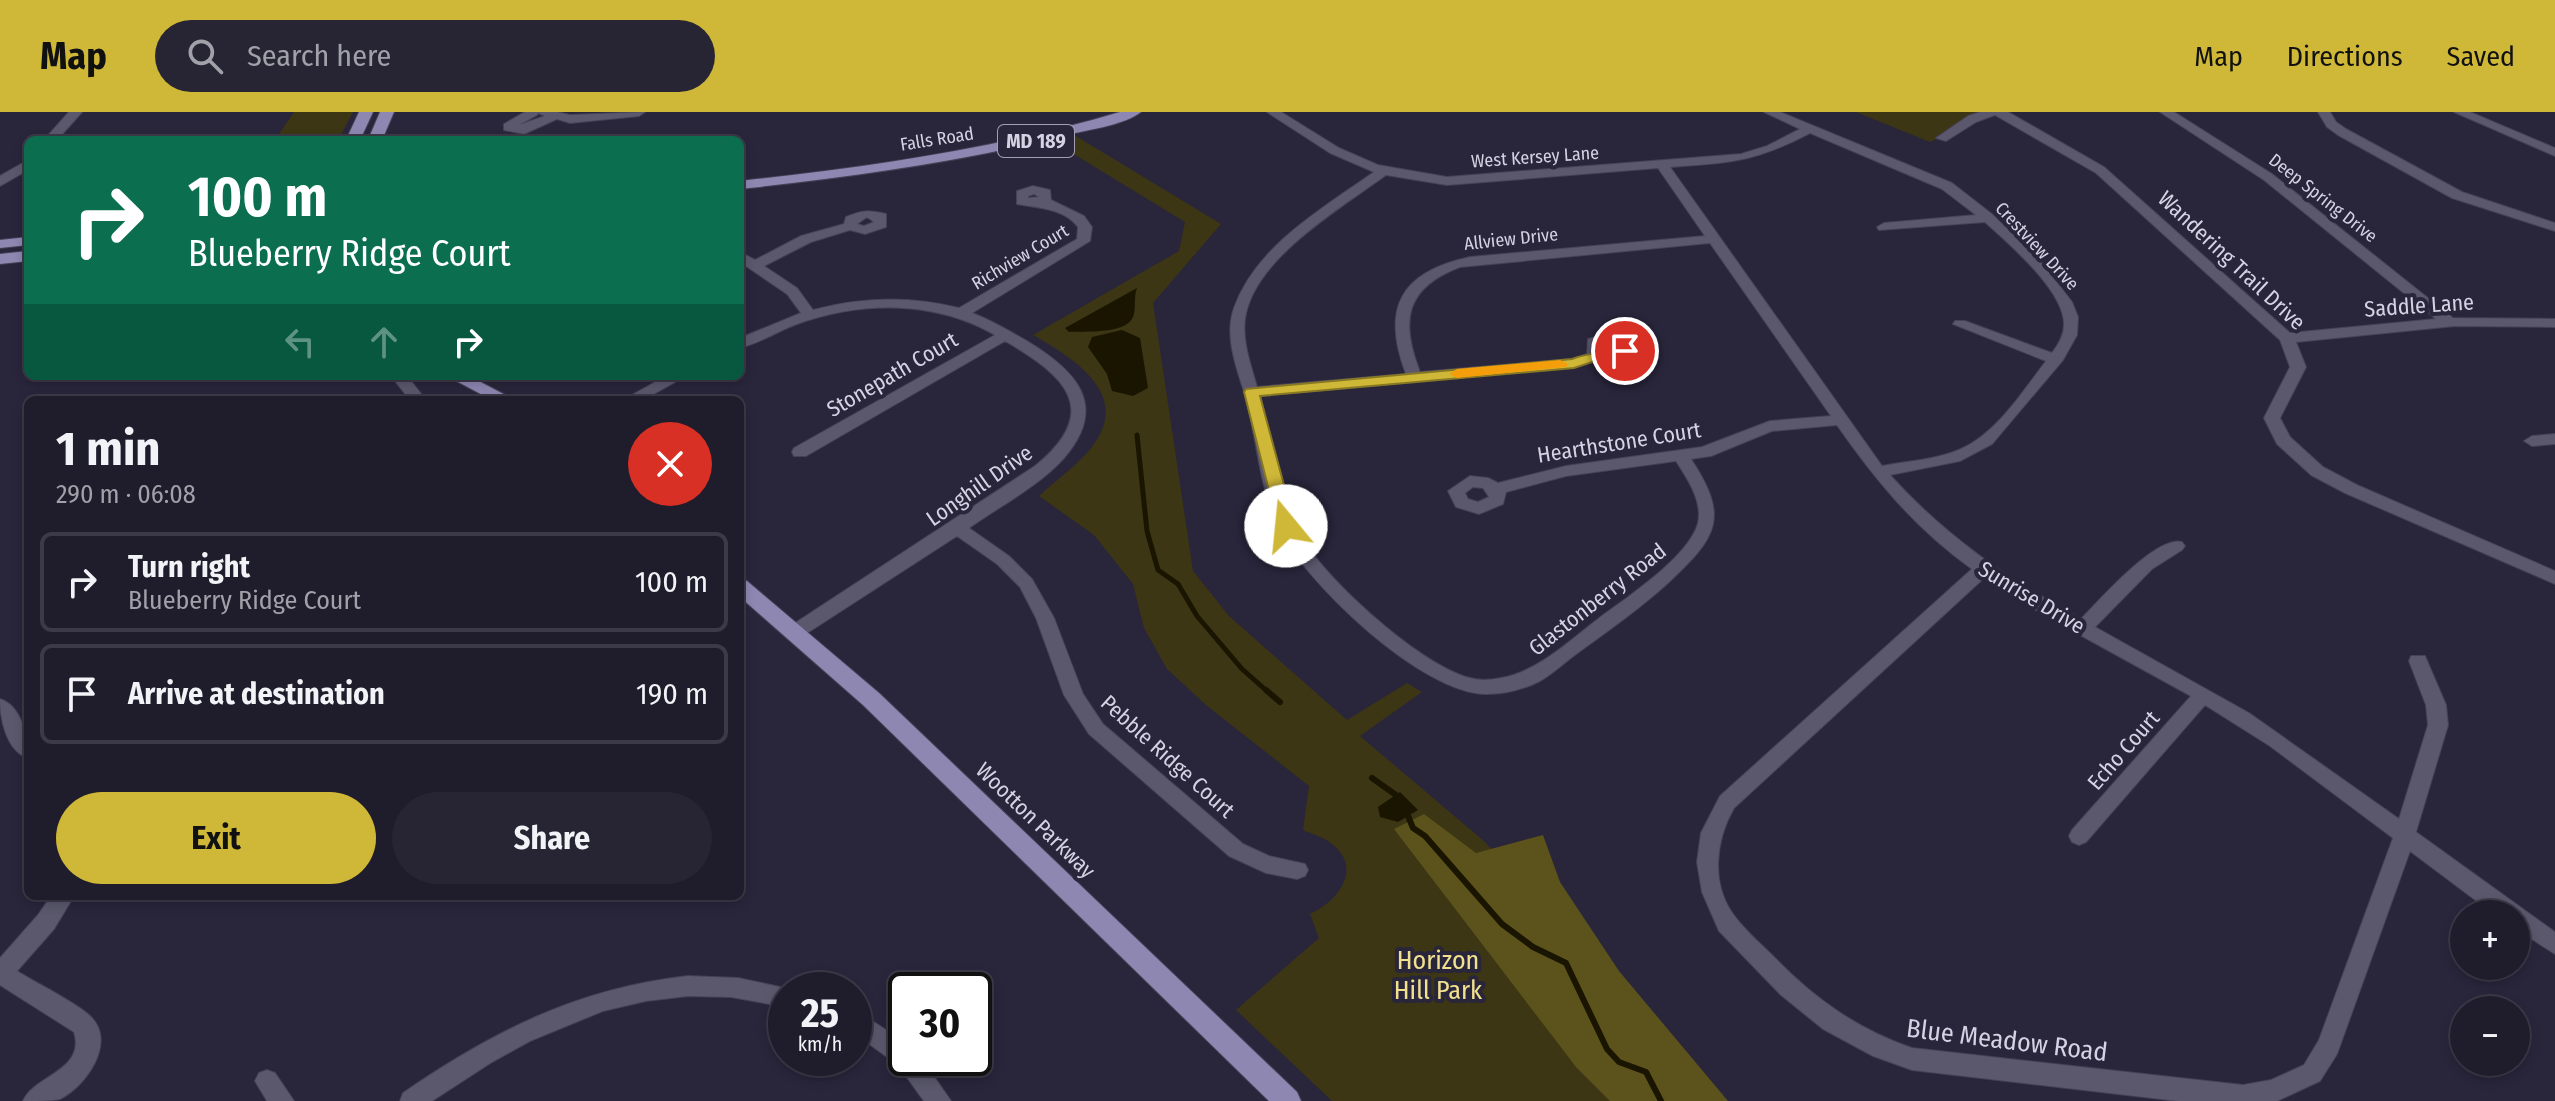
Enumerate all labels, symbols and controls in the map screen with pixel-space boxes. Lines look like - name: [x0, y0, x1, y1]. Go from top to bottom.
- search box: [155, 20, 715, 92]
- text: Map: [40, 33, 107, 79]
- icon: search: [183, 34, 227, 78]
- text: Search here: [247, 38, 391, 74]
- text: Map: [2194, 40, 2243, 73]
- text: Directions: [2287, 40, 2403, 73]
- text: Saved: [2447, 40, 2515, 73]
- street label: Falls Road: [899, 122, 975, 156]
- road number: MD 189: [998, 125, 1074, 157]
- street label: West Kersey Lane: [1470, 142, 1600, 172]
- street label: Deep Spring Drive: [2264, 149, 2382, 247]
- text: 100 m: [188, 164, 327, 231]
- icon: right: [56, 168, 160, 272]
- street label: Wandering Trail Drive: [2152, 185, 2311, 336]
- street label: Crestview Drive: [1991, 197, 2084, 295]
- street label: Richview Court: [968, 220, 1072, 294]
- street label: Allview Drive: [1463, 223, 1559, 255]
- text: Blueberry Ridge Court: [188, 232, 511, 276]
- street label: Saddle Lane: [2363, 288, 2475, 323]
- pin: [1591, 317, 1659, 385]
- icon: left: [278, 320, 322, 364]
- icon: ahead: [362, 320, 406, 364]
- icon: right: [446, 320, 490, 364]
- street label: Stonepath Court: [822, 326, 963, 423]
- icon: arrive: [1603, 329, 1647, 373]
- street label: Hearthstone Court: [1535, 416, 1704, 469]
- text: 1 min: [56, 420, 161, 478]
- button: close: [628, 422, 712, 506]
- street label: Longhill Drive: [921, 439, 1038, 532]
- text: 290 m · 06:08: [56, 479, 196, 510]
- position arrow: [1244, 484, 1328, 568]
- street label: Glastonberry Road: [1523, 537, 1671, 661]
- text: Turn right: [128, 549, 250, 585]
- street label: Sunrise Drive: [1974, 555, 2090, 640]
- icon: right: [60, 560, 104, 604]
- text: 100 m: [635, 564, 708, 600]
- text: Blueberry Ridge Court: [128, 585, 361, 616]
- icon: arrive: [60, 672, 104, 716]
- text: Arrive at destination: [128, 676, 385, 712]
- text: 190 m: [636, 676, 708, 712]
- street label: Pebble Ridge Court: [1095, 689, 1241, 824]
- street label: Echo Court: [2082, 705, 2166, 796]
- street label: Wootton Parkway: [970, 757, 1101, 884]
- button: Exit: [56, 792, 376, 884]
- button: Share: [392, 792, 712, 884]
- map controls: [2450, 900, 2530, 1076]
- button: +: [2450, 900, 2530, 980]
- park label: Horizon Hill Park: [1394, 945, 1483, 1006]
- speed limit sign: 30: [888, 972, 992, 1076]
- text: 25: [801, 990, 839, 1038]
- button: −: [2450, 996, 2530, 1076]
- street label: Blue Meadow Road: [1905, 1013, 2109, 1068]
- text: km/h: [798, 1032, 842, 1056]

